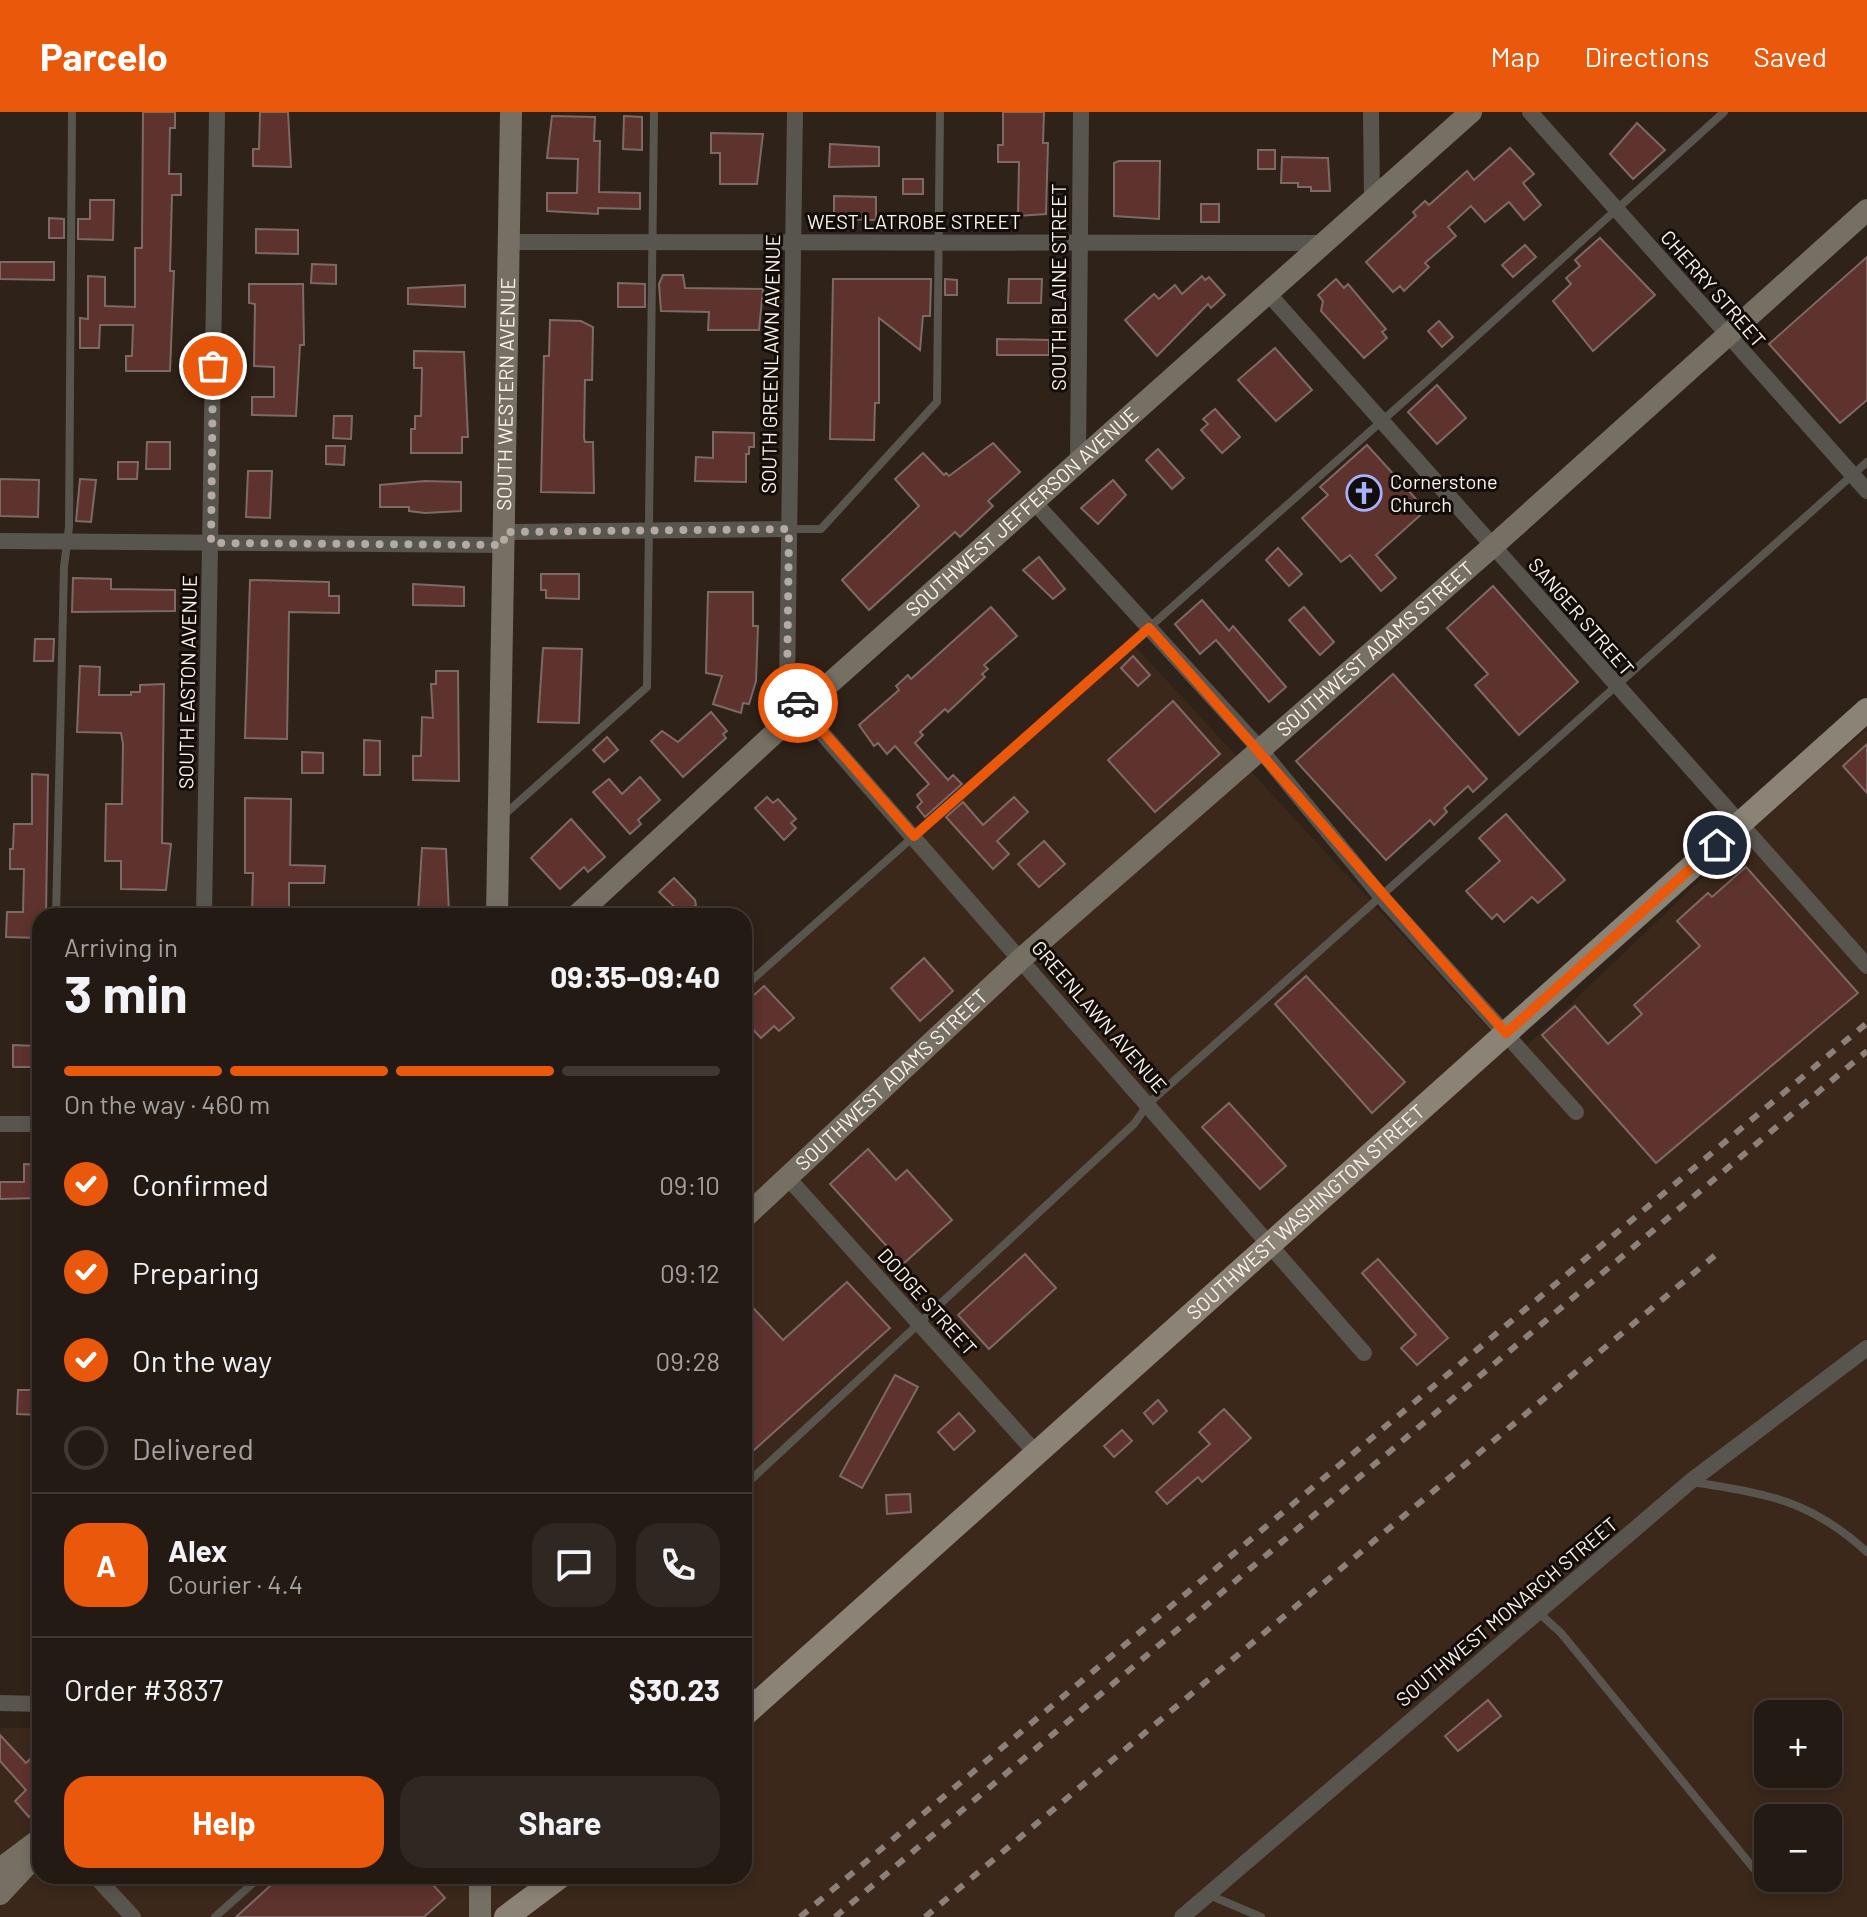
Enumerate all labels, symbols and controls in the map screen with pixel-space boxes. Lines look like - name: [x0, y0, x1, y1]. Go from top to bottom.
- text: Parcelo: [40, 33, 168, 79]
- text: Map: [1491, 39, 1540, 73]
- text: Directions: [1584, 39, 1710, 73]
- text: Saved: [1754, 39, 1827, 73]
- street label: SOUTH BLAINE STREET: [1046, 183, 1070, 391]
- street label: WEST LATROBE STREET: [807, 209, 1021, 233]
- street label: CHERRY STREET: [1656, 225, 1771, 352]
- street label: SOUTH GREENLAWN AVENUE: [756, 234, 784, 494]
- street label: SOUTH WESTERN AVENUE: [491, 277, 519, 511]
- pin: [179, 332, 247, 400]
- icon: bag: [191, 344, 235, 388]
- street label: SOUTHWEST JEFFERSON AVENUE: [900, 401, 1143, 621]
- place label: Cornerstone Church: [1390, 469, 1498, 516]
- church icon: Cornerstone Church: [1345, 474, 1383, 512]
- street label: SANGER STREET: [1524, 552, 1639, 680]
- street label: SOUTHWEST ADAMS STREET: [1271, 555, 1478, 741]
- street label: SOUTH EASTON AVENUE: [173, 575, 201, 789]
- courier: [758, 663, 838, 743]
- icon: car: [776, 681, 820, 725]
- pin: [1683, 811, 1751, 879]
- icon: home: [1695, 823, 1739, 867]
- text: Arriving in: [64, 931, 178, 962]
- street label: GREENLAWN AVENUE: [1027, 935, 1172, 1097]
- text: 09:35–09:40: [550, 958, 720, 994]
- text: 3 min: [64, 961, 188, 1023]
- street label: SOUTHWEST ADAMS STREET: [790, 984, 992, 1175]
- text: On the way · 460 m: [64, 1088, 270, 1119]
- street label: SOUTHWEST WASHINGTON STREET: [1181, 1099, 1429, 1324]
- icon: check: [64, 1162, 108, 1206]
- text: Confirmed: [132, 1166, 269, 1202]
- text: 09:10: [659, 1169, 720, 1200]
- street label: DODGE STREET: [873, 1243, 982, 1360]
- icon: check: [64, 1250, 108, 1294]
- text: Preparing: [132, 1254, 259, 1290]
- text: 09:12: [660, 1257, 720, 1288]
- icon: check: [64, 1338, 108, 1382]
- text: On the way: [132, 1342, 272, 1378]
- text: 09:28: [655, 1345, 720, 1376]
- text: Delivered: [132, 1430, 254, 1466]
- street label: SOUTHWEST MONARCH STREET: [1391, 1511, 1622, 1711]
- button: chat: [532, 1523, 616, 1607]
- button: phone: [636, 1523, 720, 1607]
- text: Alex: [168, 1532, 227, 1568]
- text: A: [96, 1547, 116, 1583]
- text: Courier · 4.4: [168, 1568, 303, 1599]
- text: Order #3837: [64, 1671, 223, 1707]
- text: $30.23: [629, 1671, 720, 1707]
- map controls: [1754, 1700, 1842, 1892]
- button: +: [1754, 1700, 1842, 1788]
- button: Help: [64, 1776, 384, 1868]
- button: Share: [400, 1776, 720, 1868]
- button: −: [1754, 1804, 1842, 1892]

